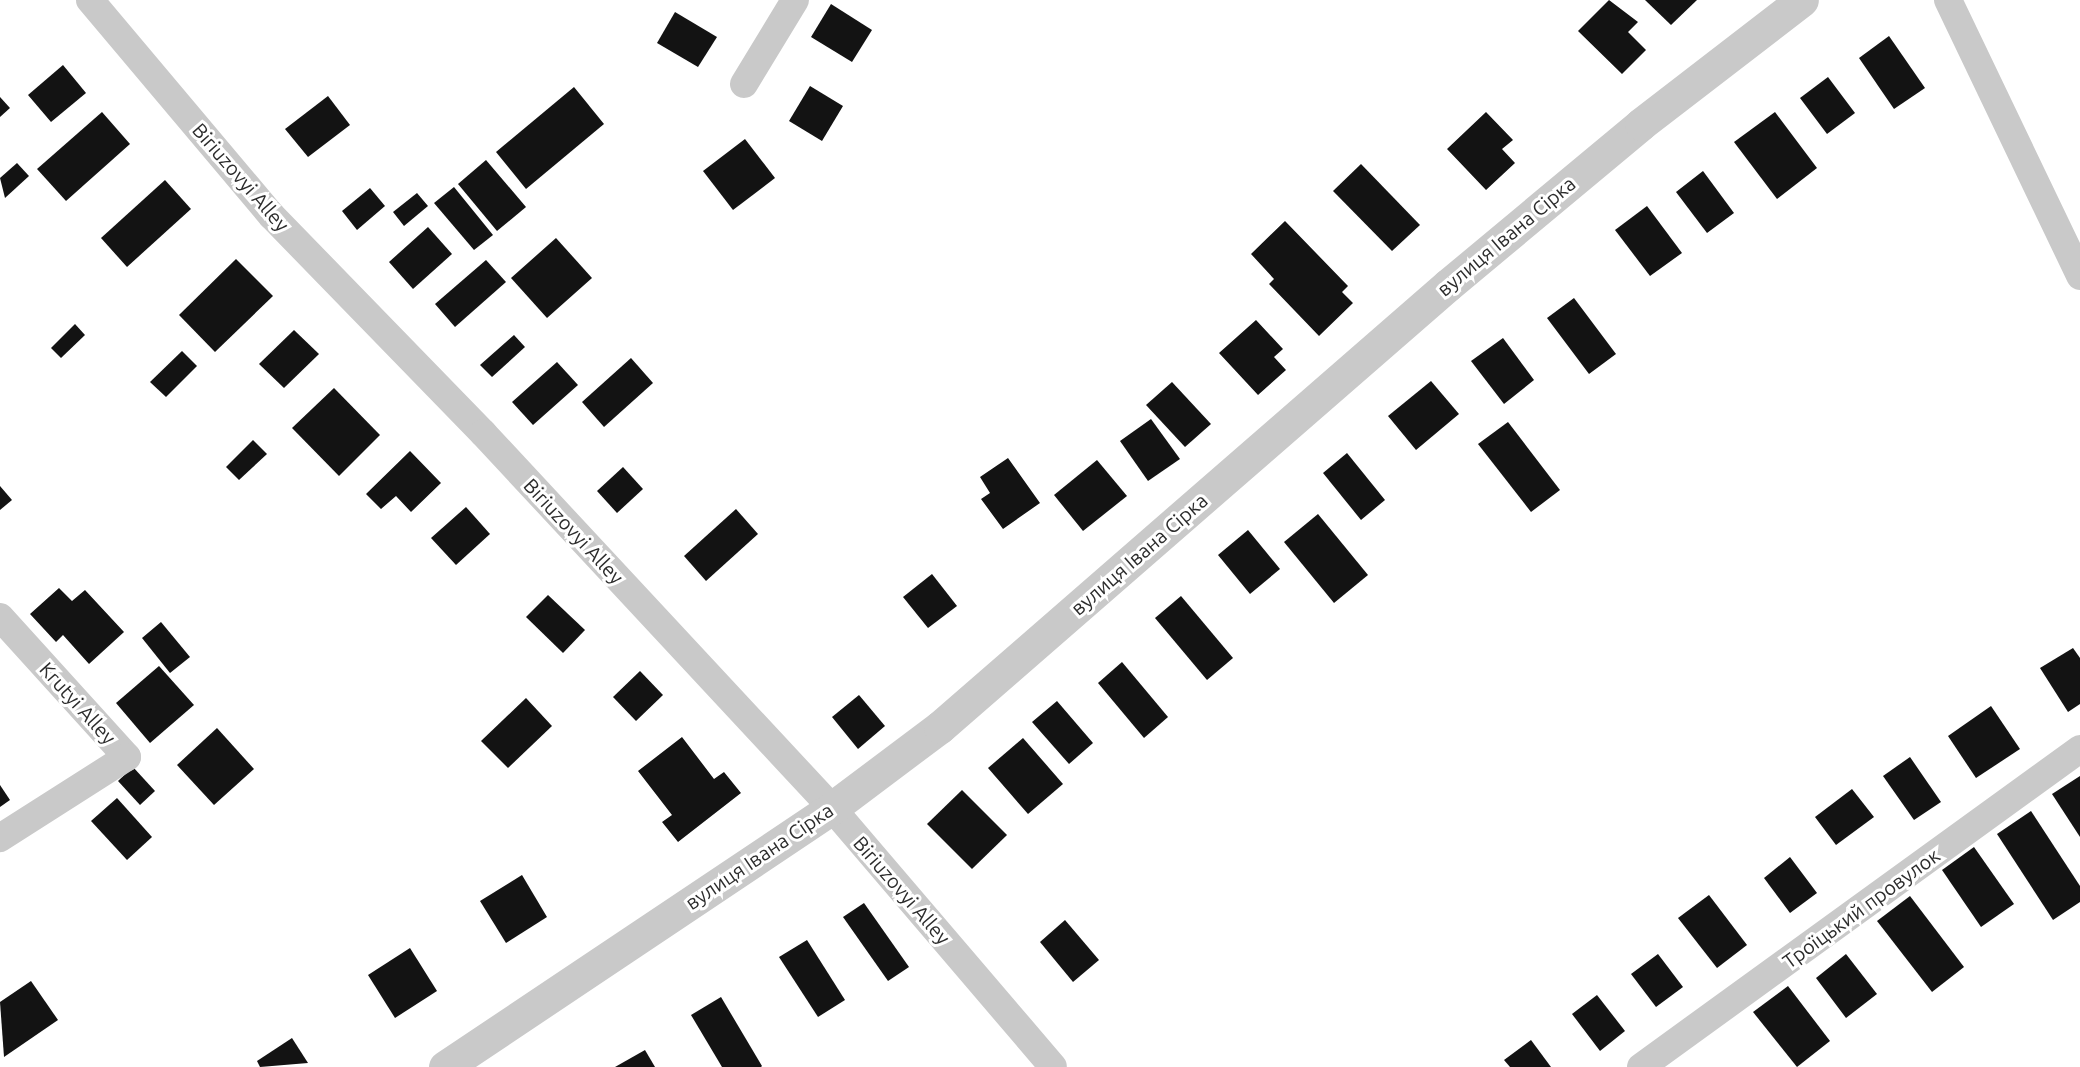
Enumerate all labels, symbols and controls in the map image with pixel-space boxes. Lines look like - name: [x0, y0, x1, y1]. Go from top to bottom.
- street label: Biriuzovyi Alley: [188, 118, 294, 236]
- street label: вулиця Івана Сірка: [1432, 171, 1580, 301]
- street label: Biriuzovyi Alley: [519, 473, 629, 589]
- street label: вулиця Івана Сірка: [1066, 488, 1212, 620]
- street label: Krutyi Alley: [35, 657, 121, 749]
- street label: вулиця Івана Сірка: [680, 798, 838, 914]
- street label: Biriuzovyi Alley: [849, 831, 955, 949]
- street label: Троїцький провулок: [1778, 843, 1944, 973]

